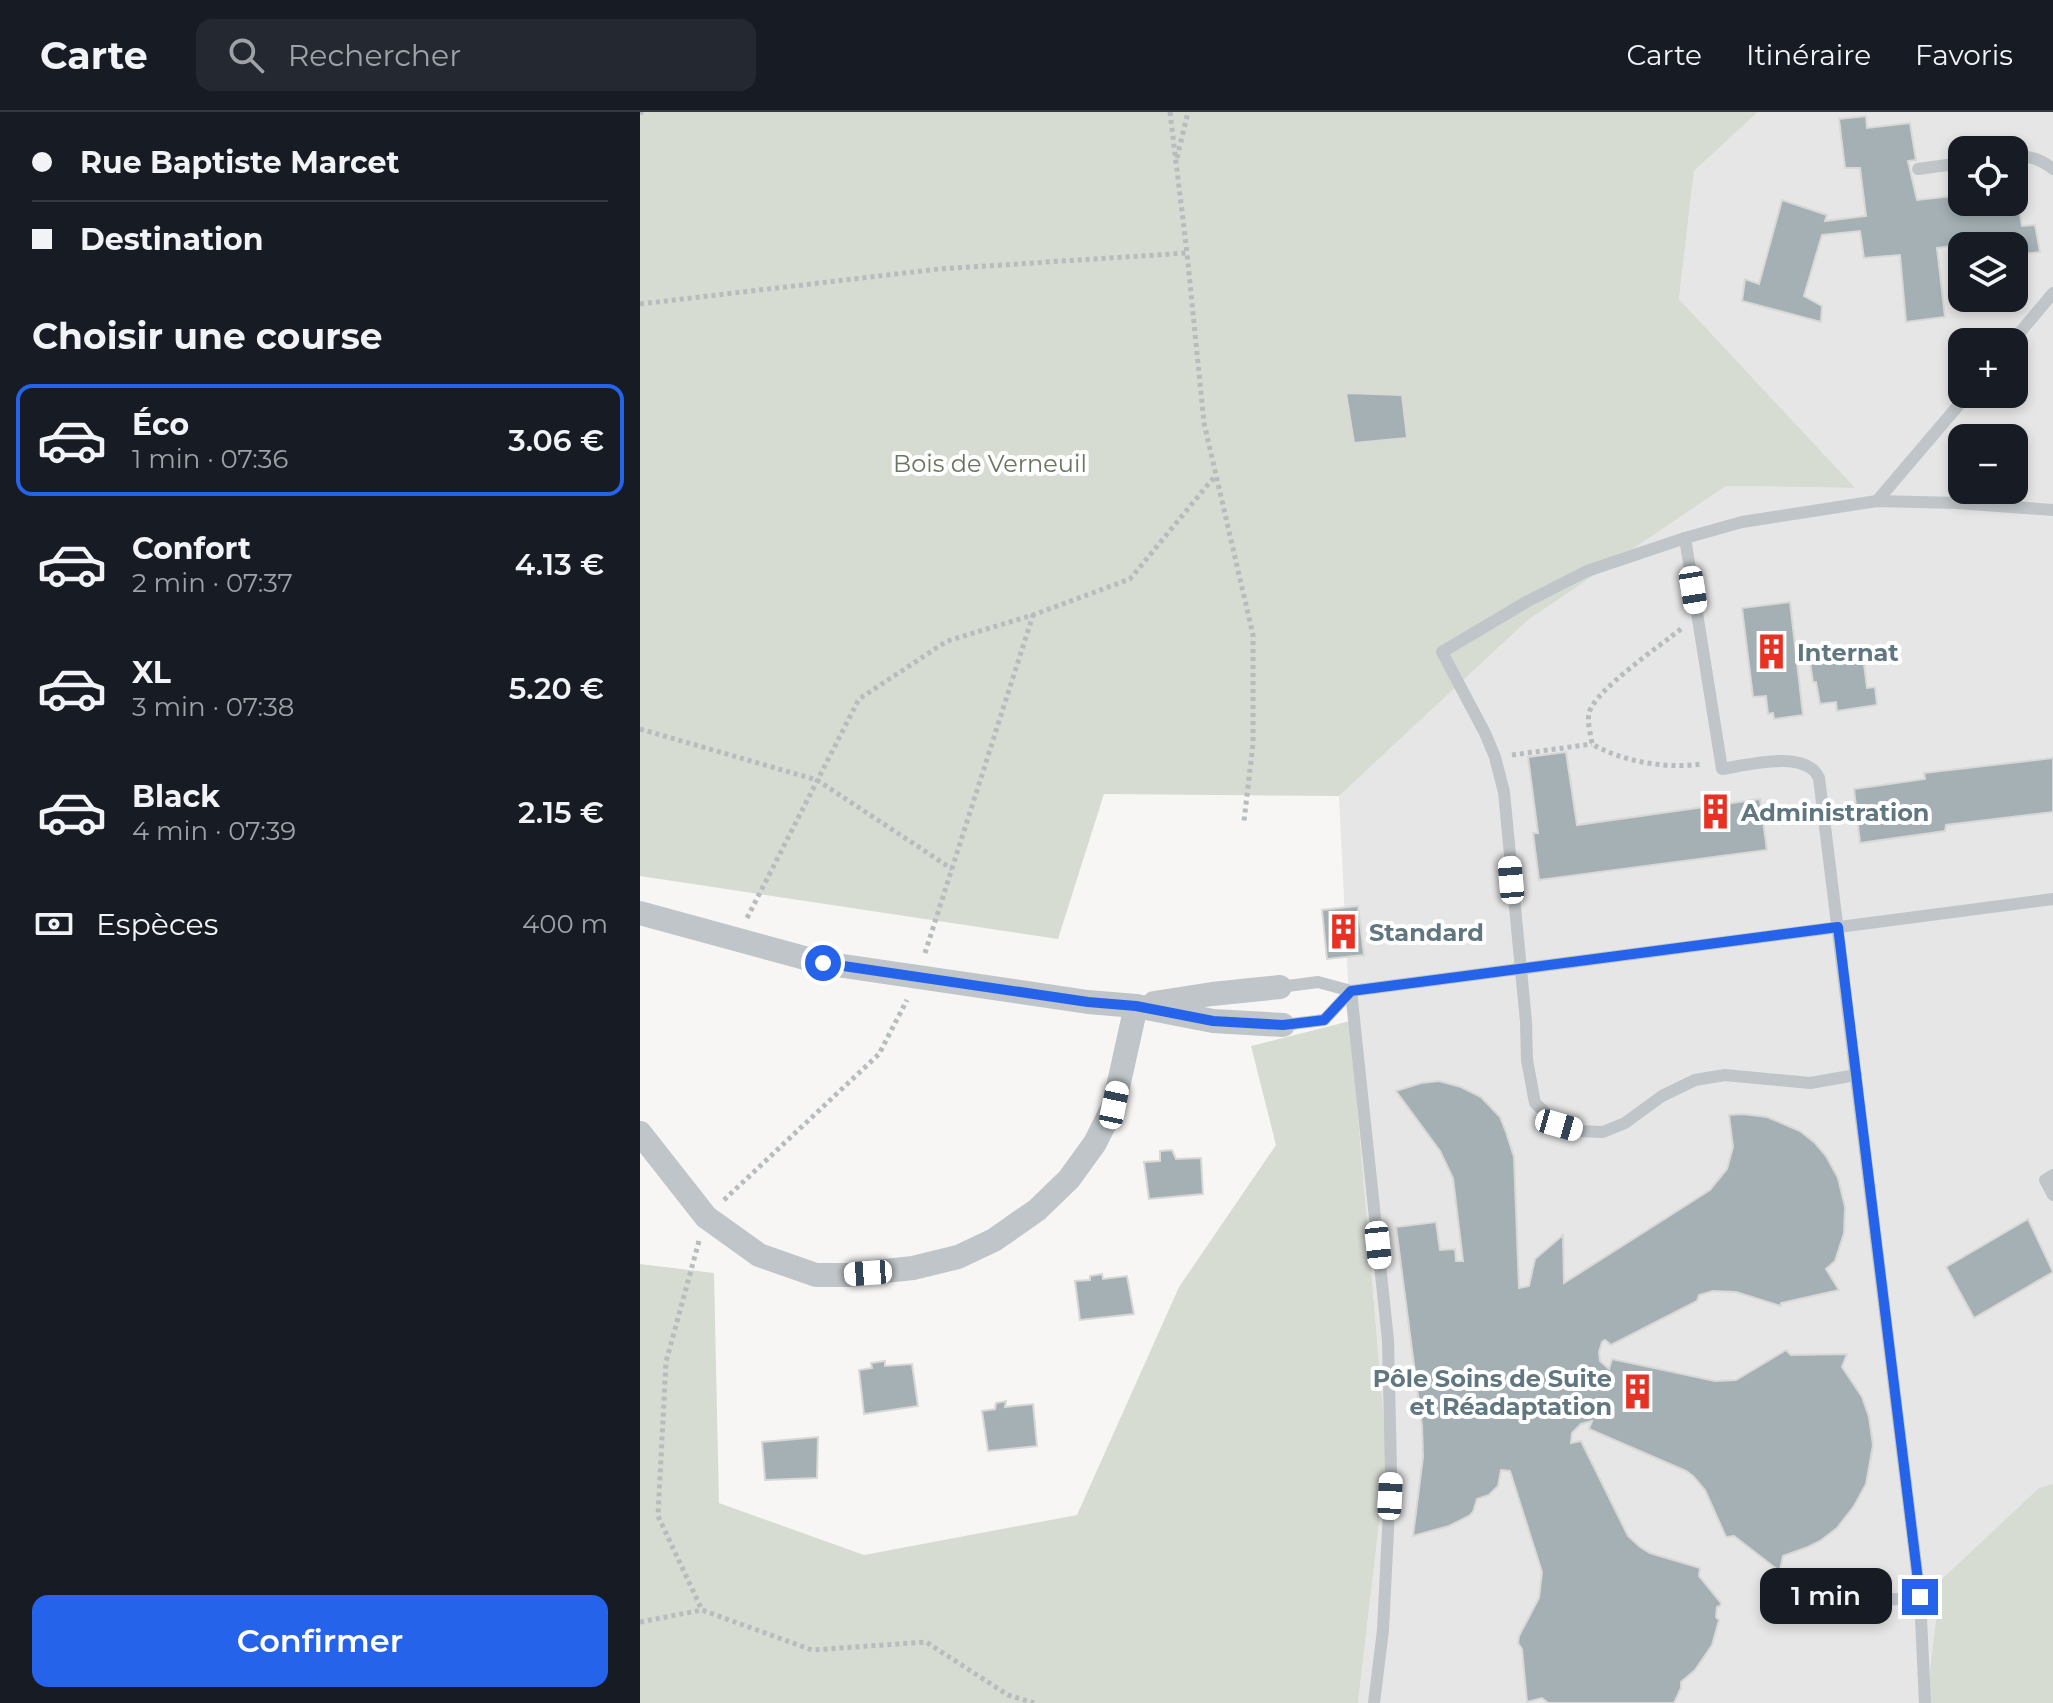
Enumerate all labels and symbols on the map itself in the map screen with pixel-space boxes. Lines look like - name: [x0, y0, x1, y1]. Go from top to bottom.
- park label: Bois de Verneuil: [893, 449, 1087, 478]
- car: [1677, 564, 1709, 616]
- building icon: Internat: [1752, 633, 1790, 671]
- place label: Internat: [1797, 638, 1899, 667]
- building icon: Administration: [1696, 793, 1734, 831]
- place label: Administration: [1740, 798, 1929, 827]
- car: [1497, 855, 1525, 905]
- building icon: Standard: [1324, 913, 1362, 951]
- place label: Standard: [1369, 918, 1484, 947]
- route start: [805, 945, 841, 981]
- car: [1097, 1079, 1131, 1131]
- car: [1533, 1107, 1585, 1143]
- car: [1364, 1220, 1392, 1270]
- car: [843, 1259, 893, 1287]
- place label: Pôle Soins de Suite et Réadaptation: [1373, 1364, 1612, 1421]
- building icon: Pôle Soins de Suite et Réadaptation: [1619, 1373, 1657, 1411]
- car: [1377, 1471, 1403, 1521]
- callout: 1 min: [1760, 1569, 1892, 1625]
- route end: [1902, 1579, 1938, 1615]

